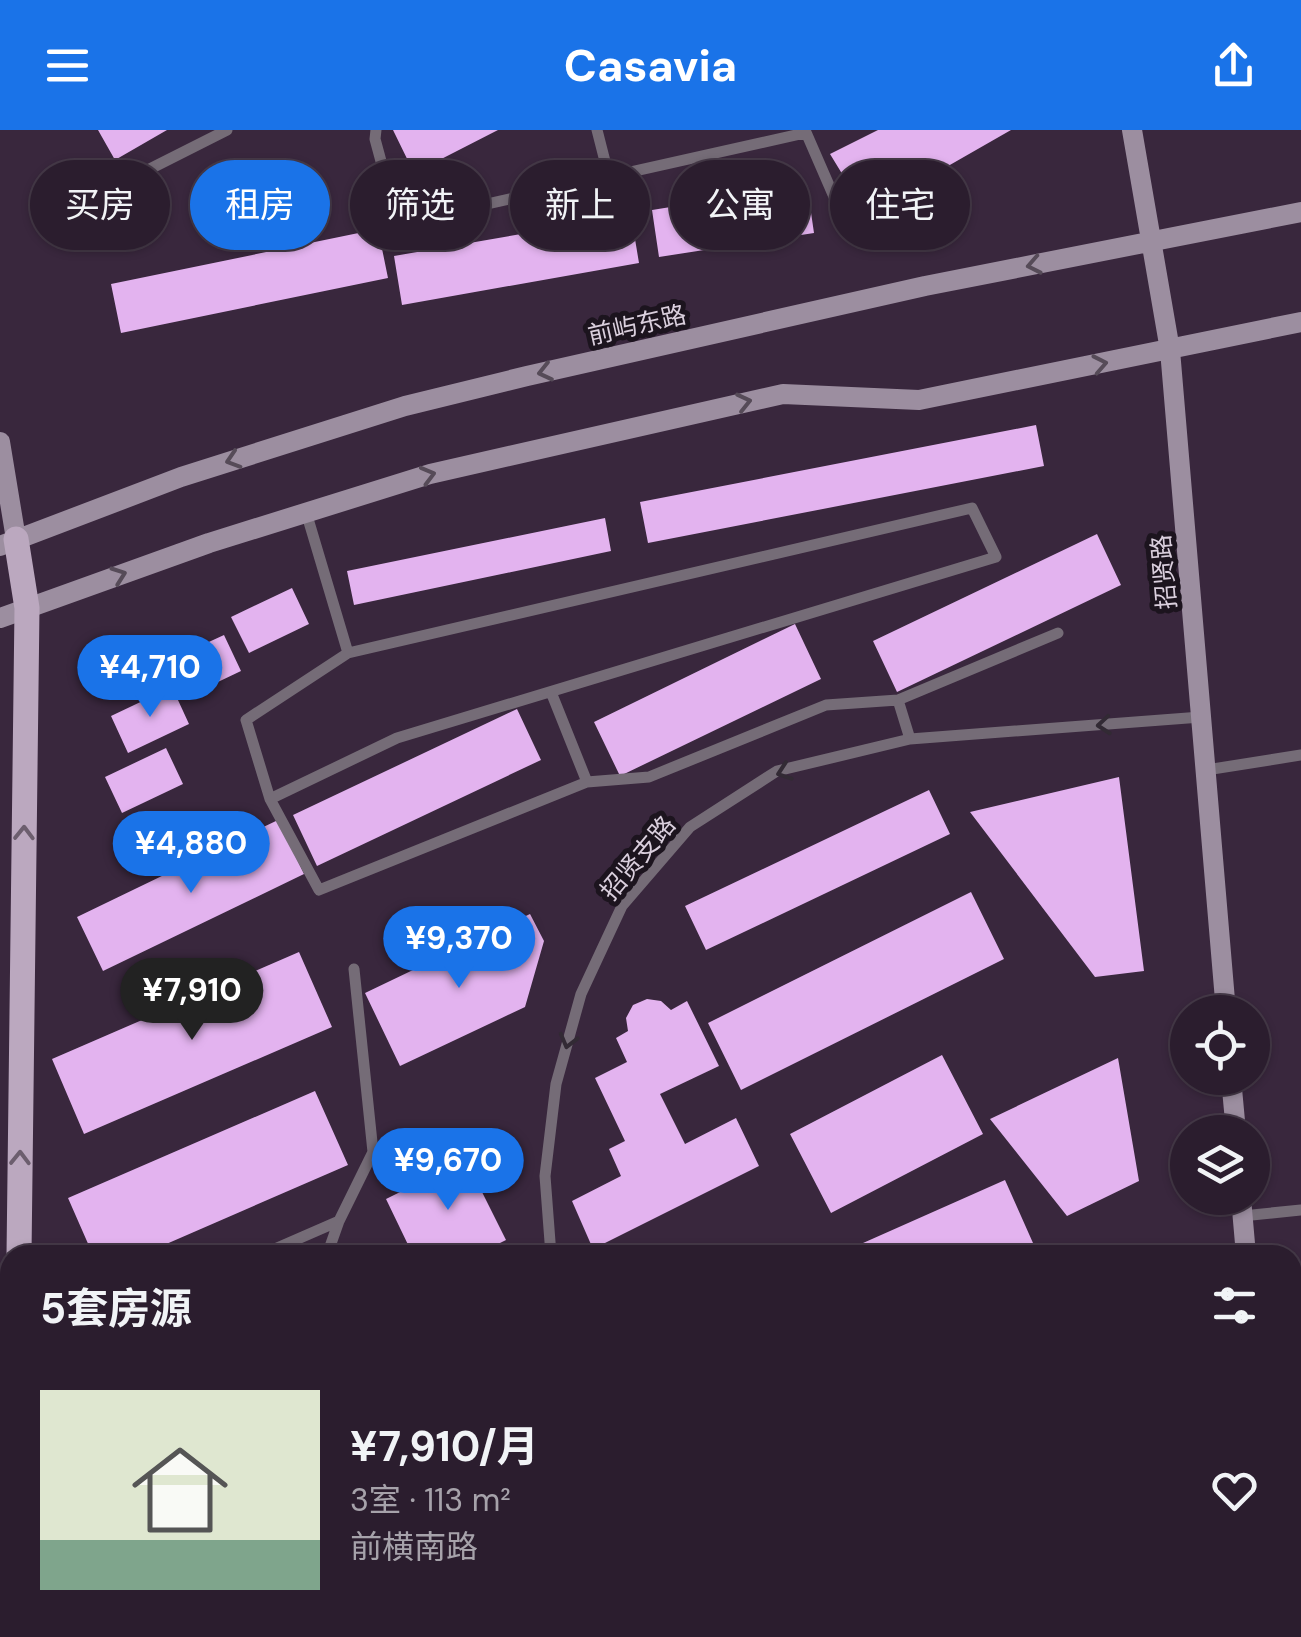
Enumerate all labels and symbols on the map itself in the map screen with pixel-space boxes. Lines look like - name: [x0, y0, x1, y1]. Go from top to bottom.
- one-way arrow: [1025, 253, 1042, 274]
- street label: 前屿东路: [585, 298, 689, 352]
- one-way arrow: [1091, 355, 1108, 376]
- one-way arrow: [537, 360, 554, 381]
- one-way arrow: [735, 393, 752, 414]
- one-way arrow: [225, 448, 242, 468]
- one-way arrow: [418, 466, 435, 487]
- street label: 招贤路: [1144, 533, 1184, 611]
- one-way arrow: [109, 566, 126, 587]
- pin: ¥4,710: [69, 635, 231, 720]
- one-way arrow: [1096, 714, 1112, 735]
- one-way arrow: [776, 760, 794, 780]
- street label: 招贤支路: [593, 809, 683, 907]
- pin: ¥4,880: [110, 811, 272, 896]
- one-way arrow: [13, 824, 35, 840]
- pin: ¥9,370: [378, 906, 540, 991]
- pin: ¥7,910: [111, 958, 273, 1043]
- one-way arrow: [559, 1032, 580, 1049]
- pin: ¥9,670: [367, 1128, 529, 1213]
- one-way arrow: [9, 1149, 31, 1164]

